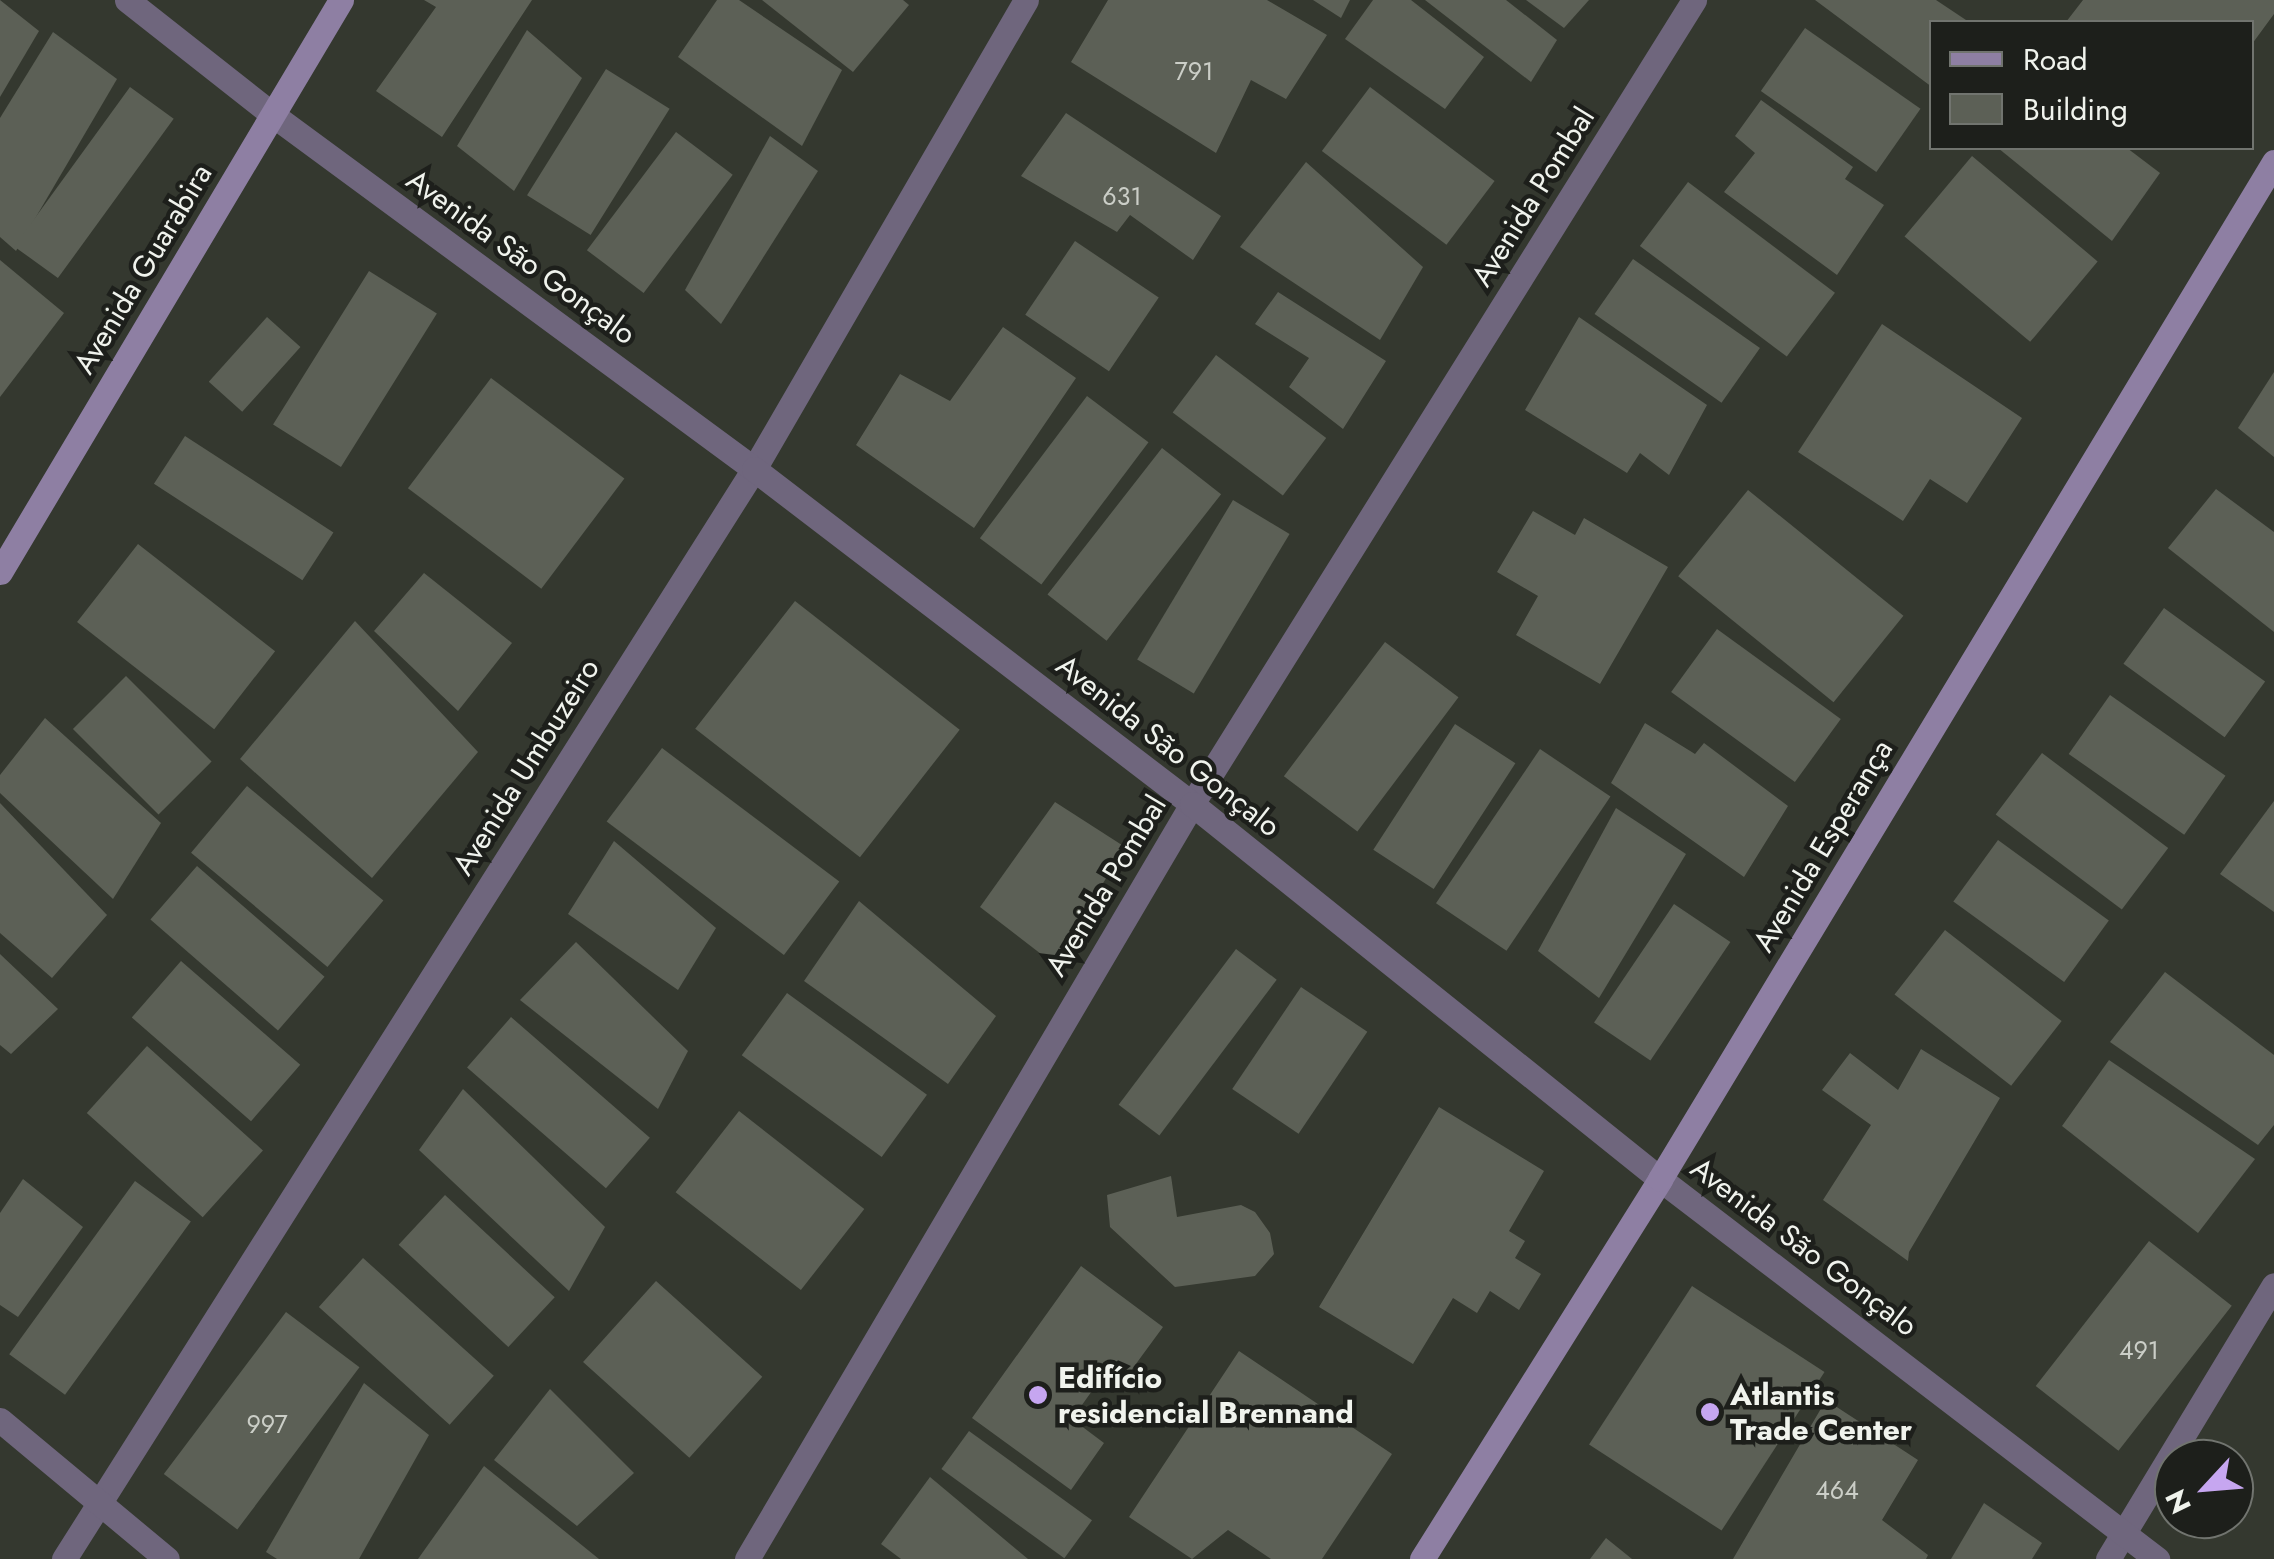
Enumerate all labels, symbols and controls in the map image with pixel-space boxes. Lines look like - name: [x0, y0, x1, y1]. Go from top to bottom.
- legend: [1929, 20, 2254, 150]
- text: Road: [2023, 38, 2088, 81]
- house number: 791: [1175, 56, 1213, 86]
- text: Building: [2023, 88, 2128, 131]
- street label: Avenida Pombal: [1464, 101, 1602, 293]
- street label: Avenida Guarabira: [66, 158, 220, 380]
- street label: Avenida São Gonçalo: [399, 162, 643, 352]
- house number: 631: [1102, 181, 1142, 211]
- street label: Avenida São Gonçalo: [1049, 647, 1287, 845]
- street label: Avenida Umbuzeiro: [445, 652, 607, 882]
- street label: Avenida Esperança: [1746, 733, 1900, 959]
- street label: Avenida Pombal: [1038, 789, 1174, 983]
- street label: Avenida São Gonçalo: [1684, 1150, 1924, 1344]
- house number: 491: [2119, 1335, 2159, 1365]
- place label: Edifício residencial Brennand: [1058, 1360, 1354, 1430]
- place label: Atlantis Trade Center: [1730, 1377, 1912, 1448]
- marker: Edifício residencial Brennand: [1027, 1384, 1049, 1406]
- marker: Atlantis Trade Center: [1699, 1401, 1721, 1423]
- house number: 997: [246, 1409, 288, 1439]
- north arrow: [2154, 1439, 2254, 1539]
- house number: 464: [1815, 1475, 1859, 1505]
- text: N: [2155, 1483, 2202, 1520]

